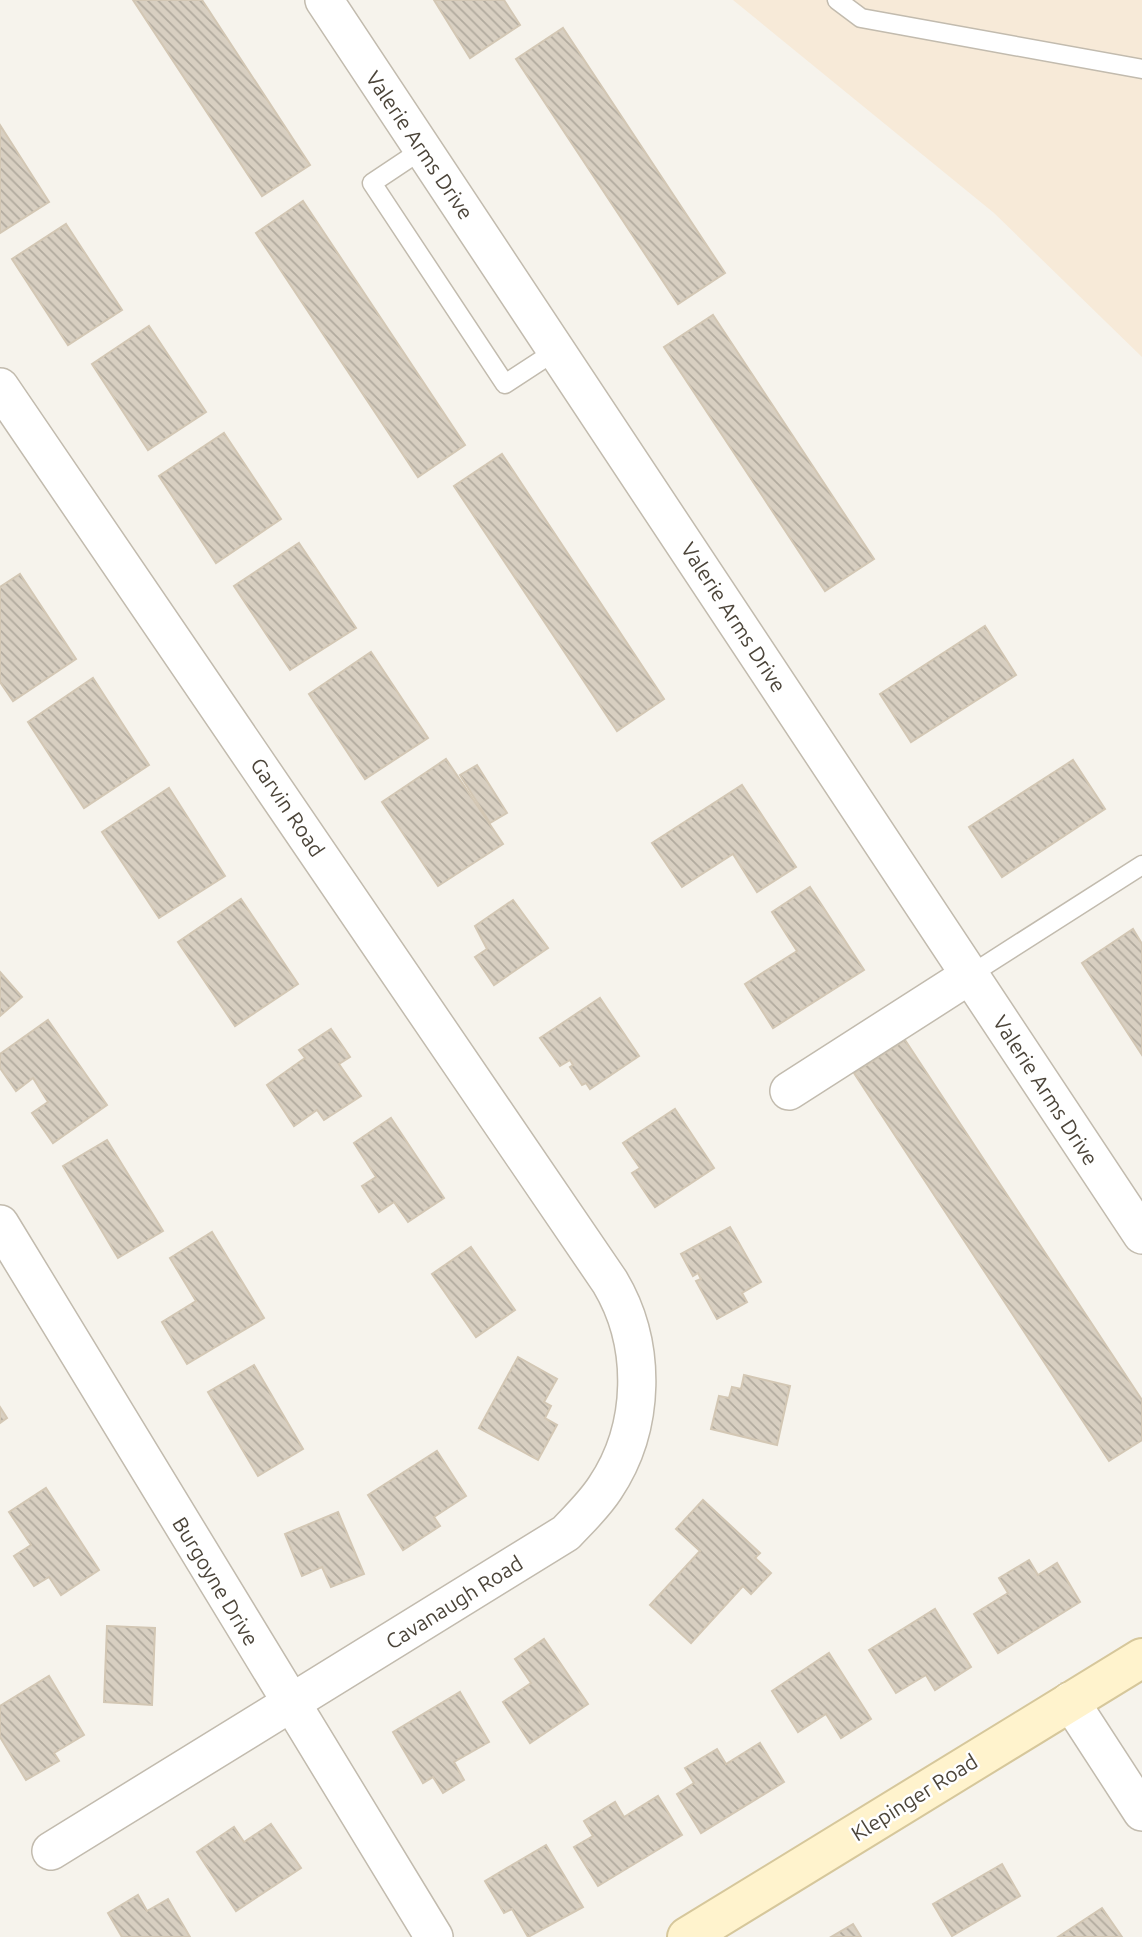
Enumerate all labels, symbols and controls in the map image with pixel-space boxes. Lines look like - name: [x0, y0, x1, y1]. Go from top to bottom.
- street label: Valerie Arms Drive: [362, 66, 478, 224]
- street label: Valerie Arms Drive: [677, 538, 791, 696]
- street label: Garvin Road: [246, 753, 330, 861]
- street label: Valerie Arms Drive: [989, 1011, 1103, 1169]
- street label: Burgoyne Drive: [168, 1512, 264, 1650]
- street label: Cavanaugh Road: [381, 1550, 527, 1654]
- street label: Klepinger Road: [847, 1749, 981, 1845]

